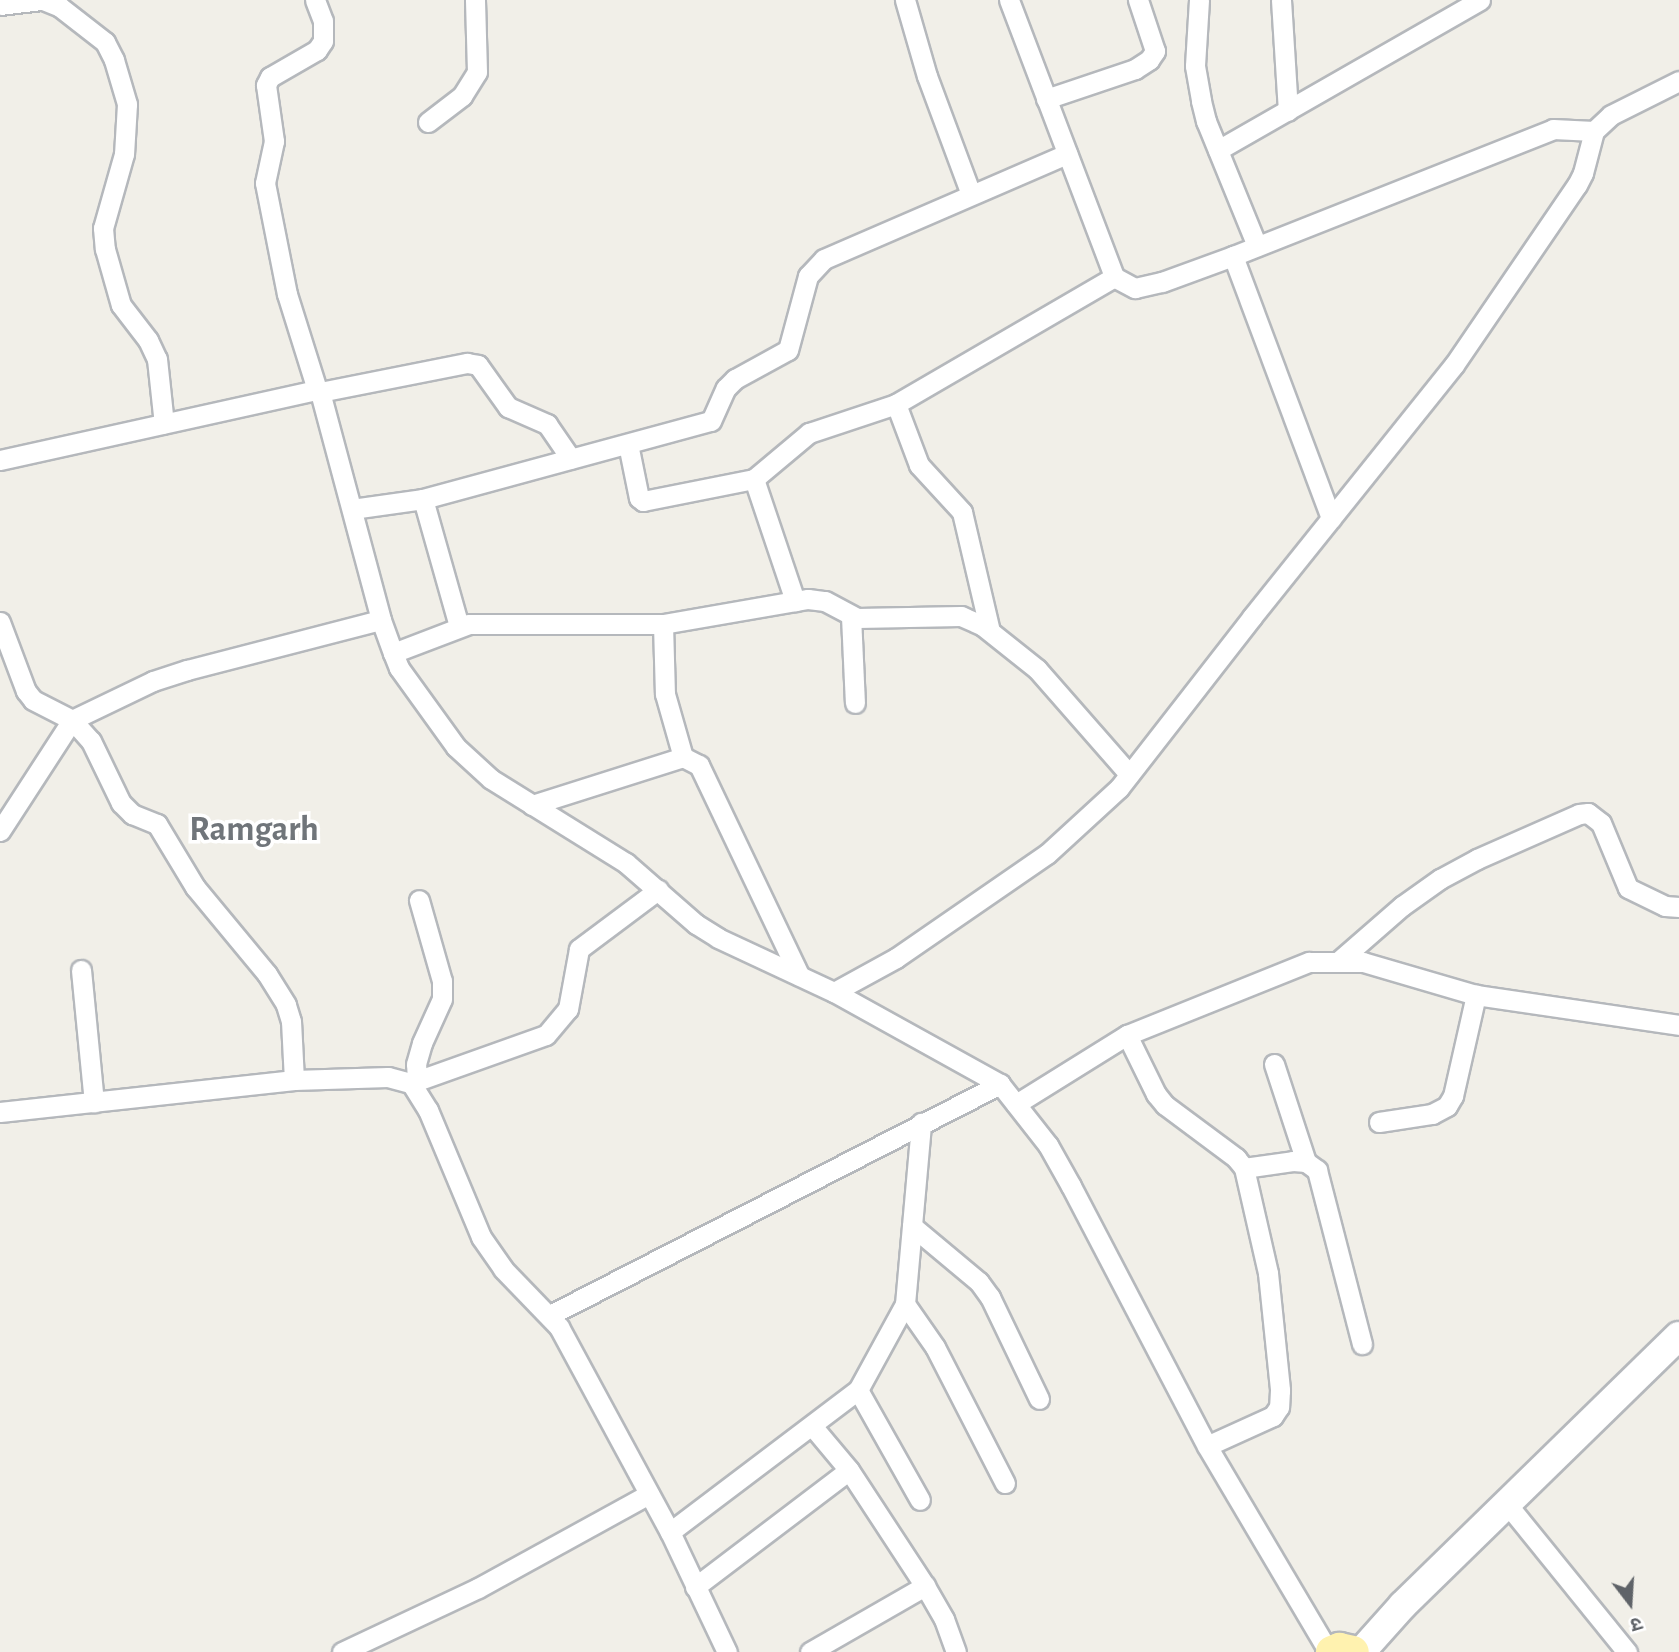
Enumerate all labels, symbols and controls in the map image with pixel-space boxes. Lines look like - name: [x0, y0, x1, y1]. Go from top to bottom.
- district label: Ramgarh: [189, 809, 319, 851]
- north arrow: [1595, 1568, 1665, 1638]
- text: उ: [1628, 1613, 1644, 1634]

